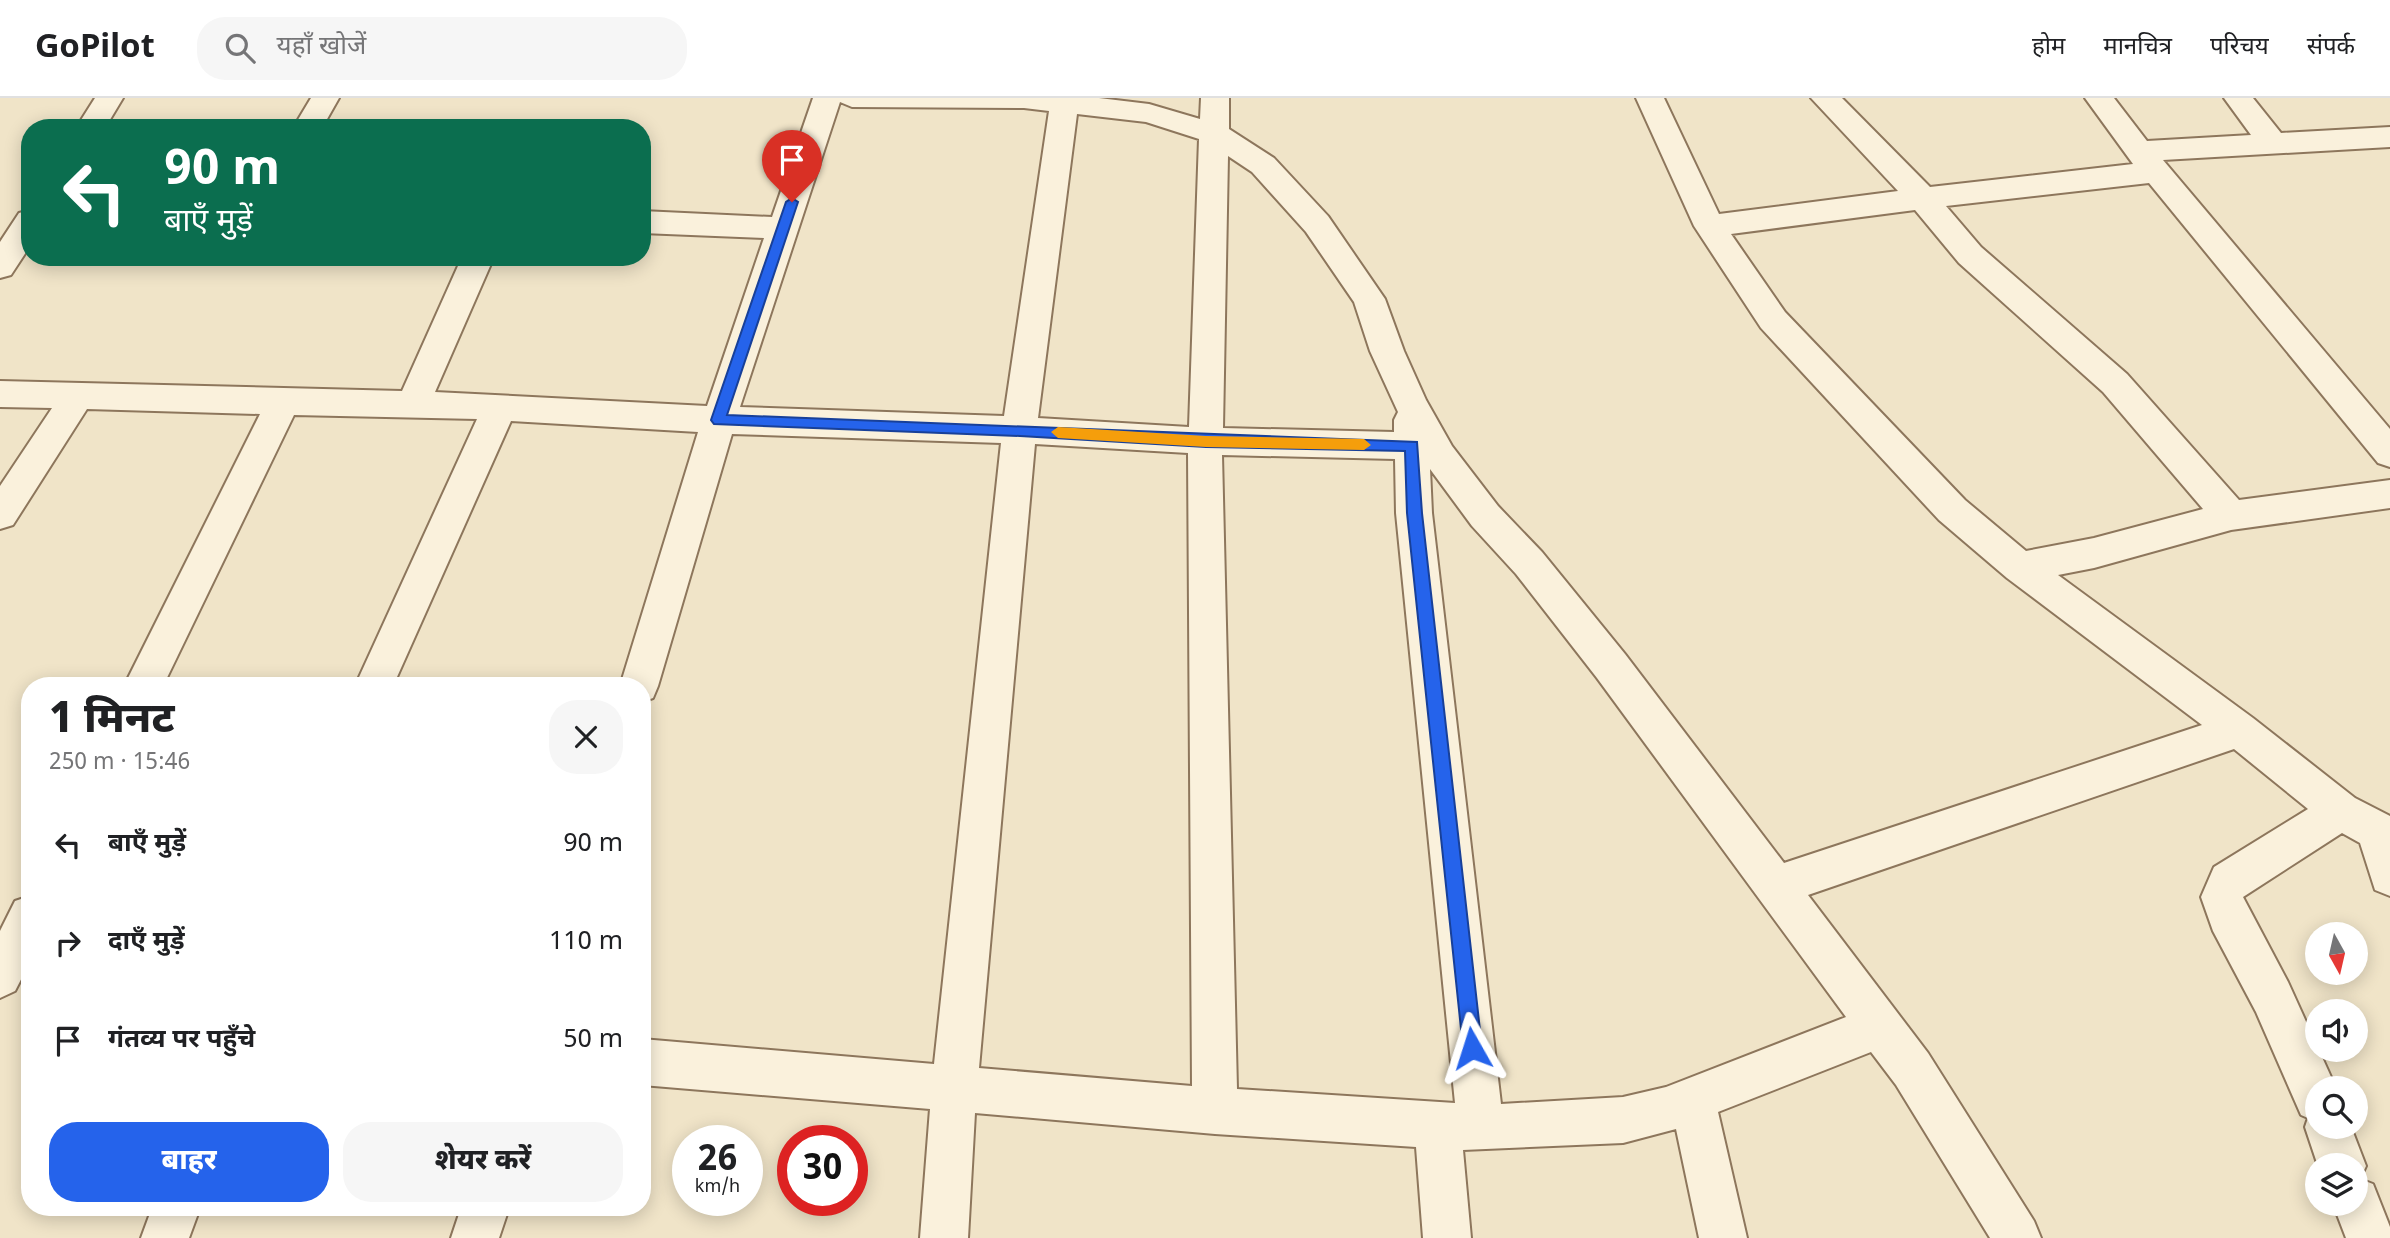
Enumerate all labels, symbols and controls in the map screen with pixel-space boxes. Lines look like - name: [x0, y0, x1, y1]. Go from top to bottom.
- search box: [197, 17, 687, 80]
- text: GoPilot: [35, 27, 155, 70]
- icon: search: [221, 29, 259, 67]
- text: यहाँ खोजें: [277, 31, 366, 65]
- text: होम: [2032, 32, 2065, 64]
- text: मानचित्र: [2103, 32, 2172, 64]
- text: परिचय: [2210, 32, 2269, 64]
- text: संपर्क: [2307, 32, 2355, 64]
- pin: [762, 130, 822, 202]
- text: 90 m: [164, 140, 280, 204]
- icon: arrive: [773, 141, 811, 179]
- icon: left: [49, 147, 140, 238]
- text: बाएँ मुड़ें: [164, 202, 253, 244]
- text: 1 मिनट: [49, 694, 174, 749]
- button: close: [549, 700, 623, 774]
- text: 250 m · 15:46: [49, 748, 190, 778]
- icon: left: [49, 826, 87, 864]
- text: बाएँ मुड़ें: [108, 828, 186, 862]
- text: 90 m: [563, 828, 623, 862]
- north arrow: [2305, 922, 2368, 985]
- map controls: [2305, 922, 2368, 1216]
- icon: right: [49, 924, 87, 962]
- text: दाएँ मुड़ें: [108, 926, 185, 960]
- text: 110 m: [549, 926, 623, 960]
- button: sound: [2305, 999, 2368, 1062]
- position arrow: [1435, 1011, 1509, 1085]
- icon: arrive: [49, 1022, 87, 1060]
- text: गंतव्य पर पहुँचे: [108, 1024, 255, 1058]
- text: 50 m: [563, 1024, 623, 1058]
- button: search: [2305, 1076, 2368, 1139]
- button: बाहर: [49, 1122, 329, 1202]
- button: शेयर करें: [343, 1122, 623, 1202]
- speed limit sign: 30: [777, 1125, 868, 1216]
- text: 26: [698, 1139, 737, 1184]
- button: layers: [2305, 1153, 2368, 1216]
- text: km/h: [695, 1176, 740, 1199]

